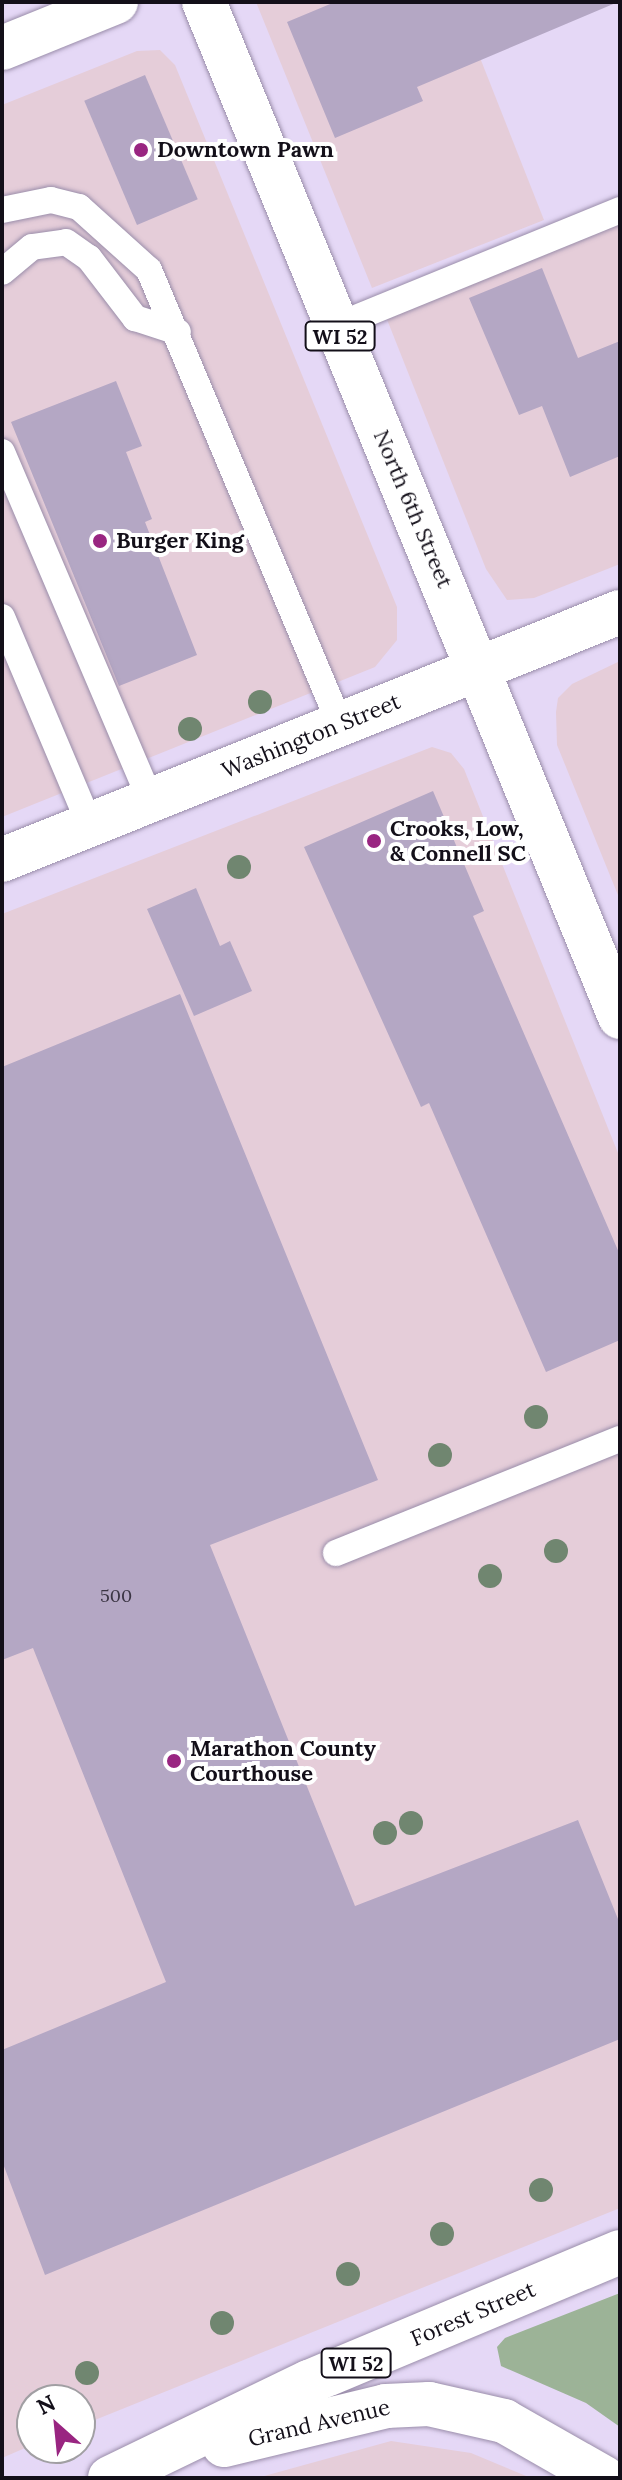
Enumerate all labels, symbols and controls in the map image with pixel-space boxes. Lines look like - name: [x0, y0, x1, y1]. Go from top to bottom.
- place label: Downtown Pawn: [157, 137, 334, 163]
- marker: Downtown Pawn: [132, 141, 150, 159]
- road number: WI 52: [304, 320, 376, 352]
- street label: North 6th Street: [368, 426, 458, 592]
- place label: Burger King: [116, 528, 244, 554]
- marker: Burger King: [91, 532, 109, 550]
- street label: Washington Street: [218, 688, 404, 784]
- place label: Crooks, Low, & Connell SC: [390, 815, 526, 866]
- marker: Crooks, Low, & Connell SC: [365, 832, 383, 850]
- house number: 500: [100, 1585, 132, 1607]
- place label: Marathon County Courthouse: [190, 1735, 376, 1786]
- marker: Marathon County Courthouse: [165, 1752, 183, 1770]
- street label: Forest Street: [407, 2276, 539, 2352]
- road number: WI 52: [320, 2347, 392, 2379]
- north arrow: [16, 2384, 96, 2464]
- text: N: [32, 2388, 60, 2421]
- street label: Grand Avenue: [246, 2394, 392, 2452]

